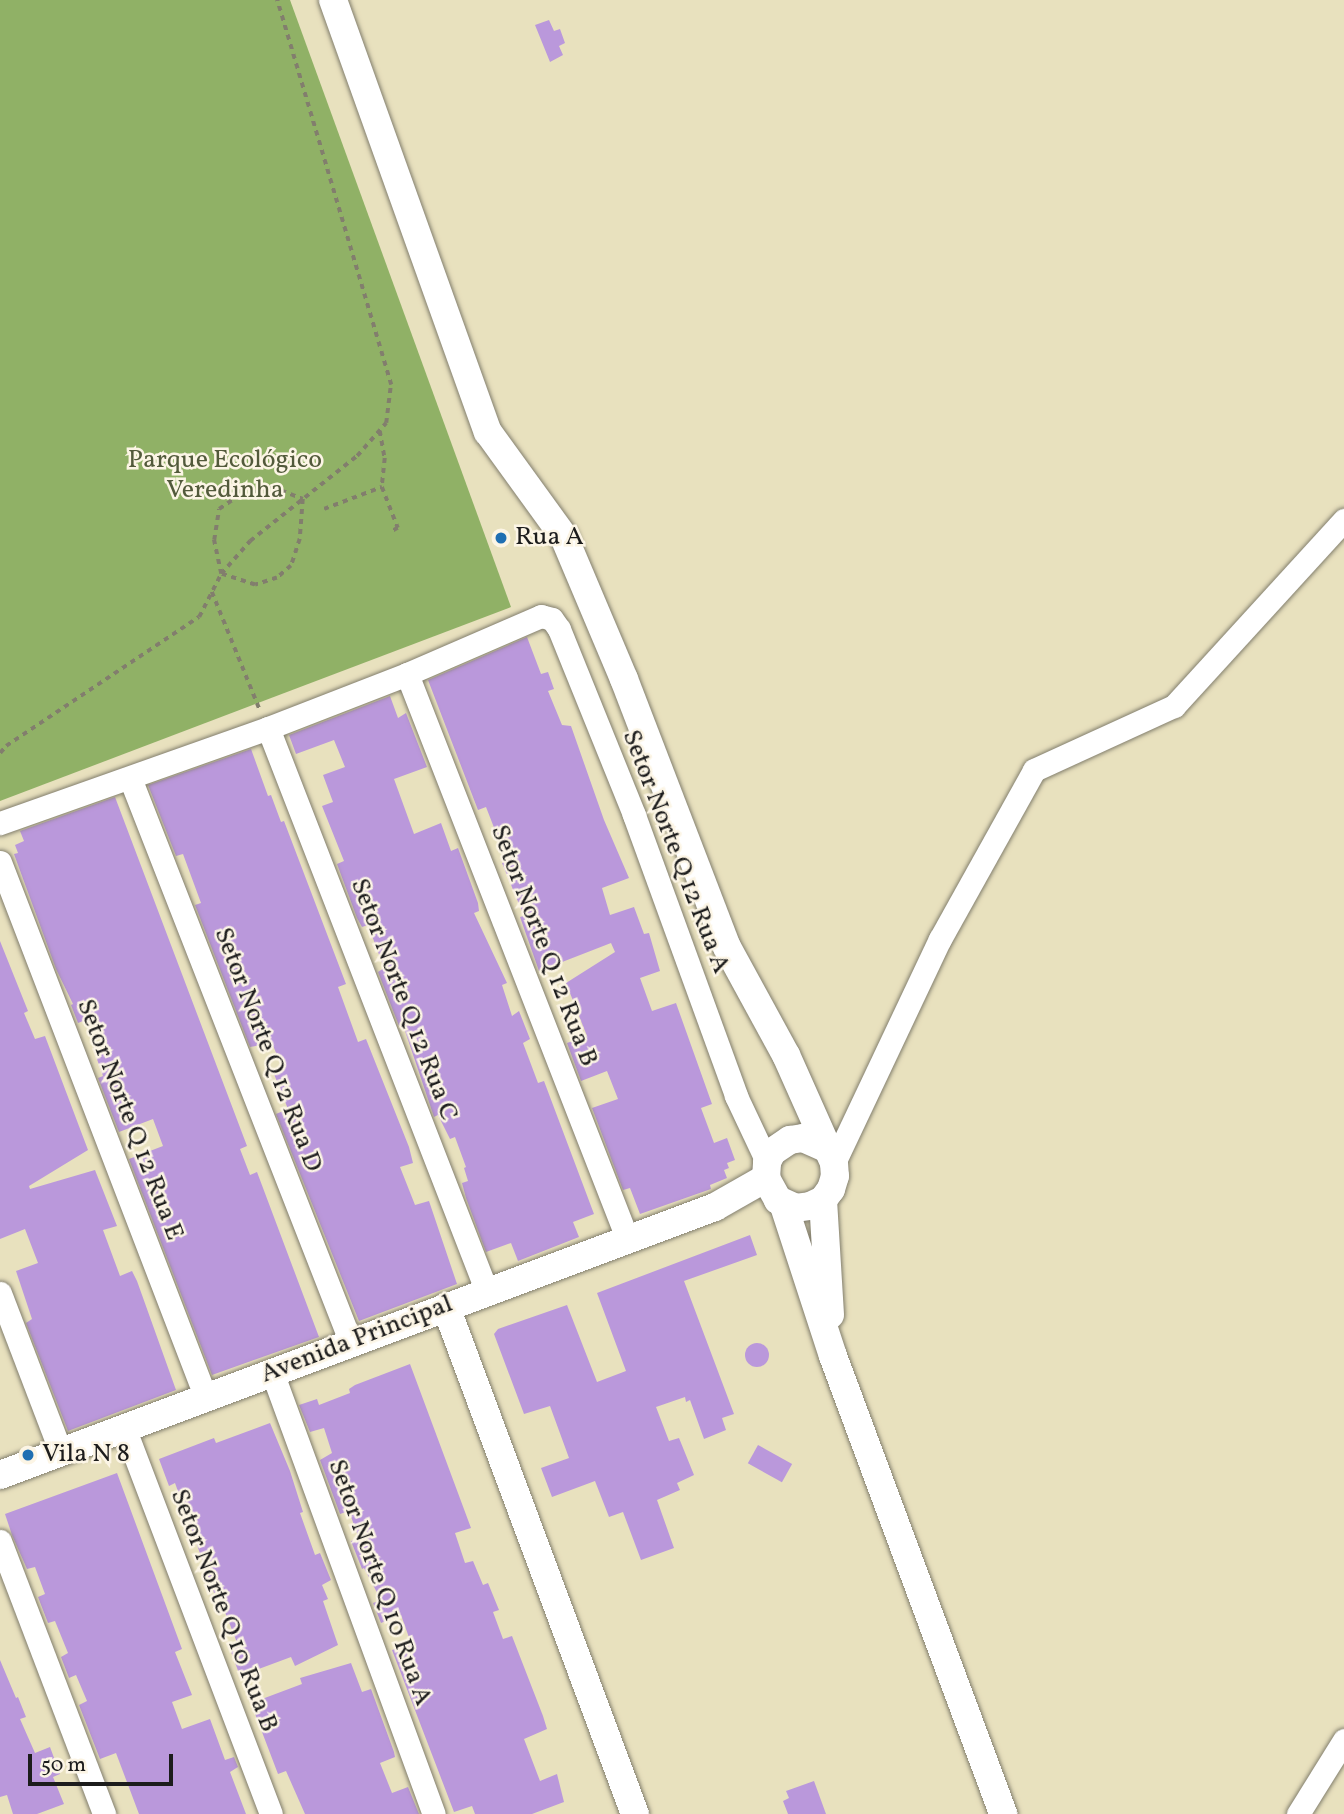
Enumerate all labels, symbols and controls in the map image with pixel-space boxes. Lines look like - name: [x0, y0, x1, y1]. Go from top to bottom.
- park label: Parque Ecológico Veredinha: [128, 445, 322, 506]
- place label: Rua A: [515, 522, 584, 554]
- marker: Rua A: [493, 530, 509, 546]
- street label: Setor Norte Q 12 Rua A: [614, 726, 736, 978]
- street label: Setor Norte Q 12 Rua B: [483, 821, 603, 1071]
- street label: Setor Norte Q 12 Rua C: [342, 874, 464, 1126]
- street label: Setor Norte Q 12 Rua D: [206, 924, 328, 1176]
- street label: Setor Norte Q 12 Rua E: [69, 995, 189, 1245]
- street label: Avenida Principal: [257, 1289, 457, 1391]
- place label: Vila N 8: [42, 1439, 130, 1471]
- marker: Vila N 8: [20, 1447, 36, 1463]
- street label: Setor Norte Q 10 Rua A: [320, 1456, 438, 1710]
- street label: Setor Norte Q 10 Rua B: [162, 1485, 284, 1737]
- scale bar: [32, 1741, 177, 1785]
- text: 50 m: [41, 1751, 86, 1780]

